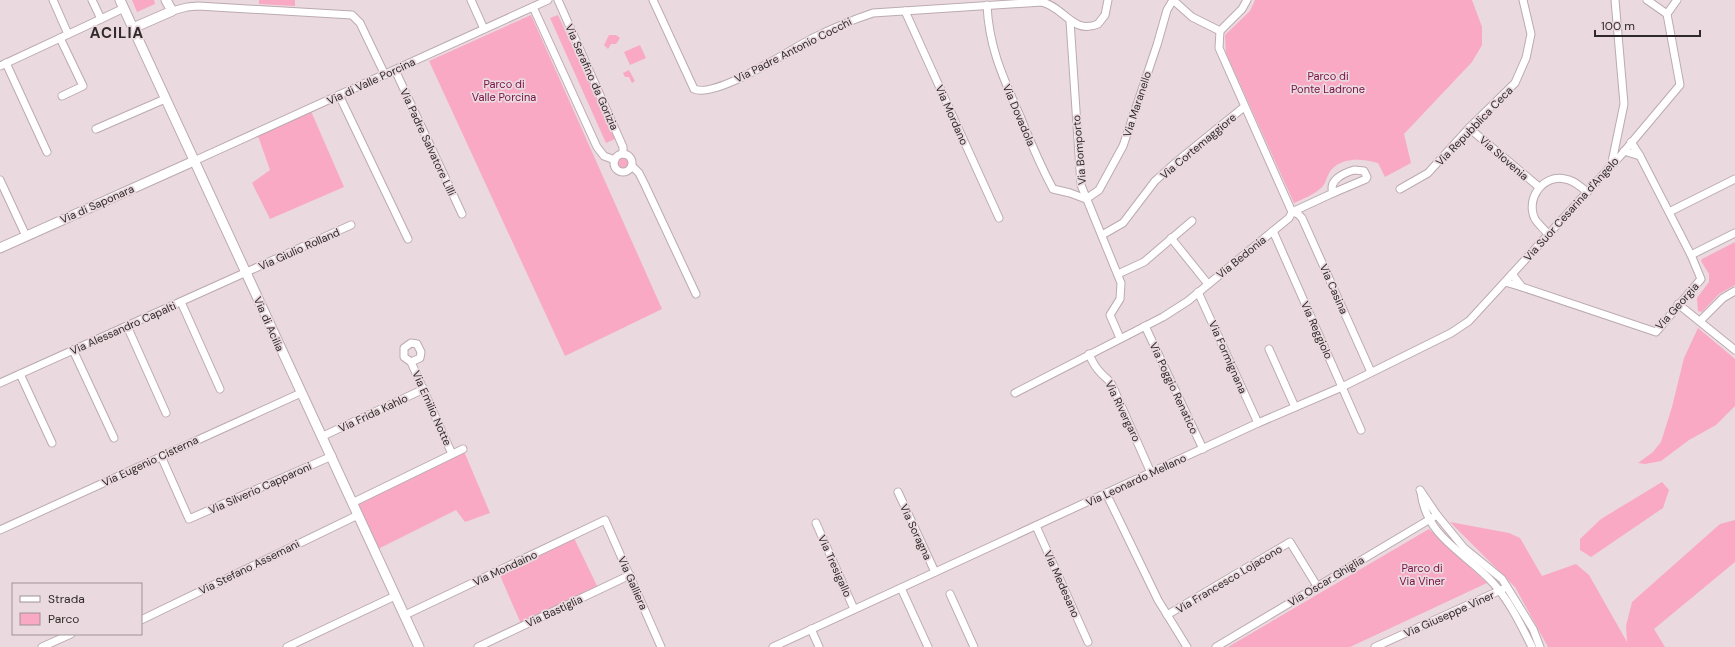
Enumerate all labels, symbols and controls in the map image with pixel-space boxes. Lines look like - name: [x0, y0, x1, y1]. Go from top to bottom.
- scale bar: [1595, 12, 1700, 38]
- street label: Via Padre Antonio Cocchi: [732, 14, 854, 86]
- text: 100 m: [1601, 18, 1635, 34]
- street label: Via Serafino da Gorizia: [562, 22, 622, 132]
- district label: ACILIA: [90, 23, 144, 43]
- street label: Via di Valle Porcina: [325, 54, 417, 108]
- street label: Via Maranello: [1120, 69, 1154, 139]
- park label: Parco di Ponte Ladrone: [1291, 69, 1365, 96]
- park label: Parco di Valle Porcina: [472, 77, 536, 104]
- street label: Via Dovadola: [1000, 82, 1038, 148]
- street label: Via Mordano: [933, 83, 971, 147]
- street label: Via Repubblica Ceca: [1432, 83, 1516, 169]
- street label: Via Padre Salvatore Lilli: [397, 86, 459, 198]
- street label: Via Cortemaggiore: [1157, 110, 1239, 182]
- street label: Via Bomporto: [1069, 115, 1089, 185]
- street label: Via Slovenia: [1477, 133, 1532, 183]
- street label: Via Suor Cesarina d'Angelo: [1520, 154, 1622, 264]
- street label: Via di Saponara: [58, 181, 136, 227]
- street label: Via Giulio Rolland: [256, 225, 342, 273]
- street label: Via Bedonia: [1213, 233, 1269, 281]
- street label: Via Casina: [1317, 262, 1351, 316]
- street label: Via Georgia: [1652, 279, 1702, 333]
- street label: Via di Acilia: [251, 294, 287, 354]
- street label: Via Alessandro Capalti: [68, 298, 178, 358]
- street label: Via Reggiolo: [1298, 299, 1336, 361]
- street label: Via Formignana: [1206, 318, 1250, 396]
- street label: Via Poggio Renatico: [1147, 340, 1201, 436]
- street label: Via Emilio Notte: [409, 368, 455, 448]
- street label: Via Rivergaro: [1102, 378, 1144, 444]
- street label: Via Frida Kahlo: [336, 391, 410, 435]
- street label: Via Eugenio Cisterna: [100, 433, 200, 489]
- street label: Via Leonardo Mellano: [1084, 451, 1188, 509]
- street label: Via Silverio Capparoni: [206, 459, 314, 517]
- street label: Via Soragna: [897, 502, 935, 562]
- street label: Via Tresigallo: [815, 533, 855, 599]
- street label: Via Stefano Assemani: [196, 537, 302, 597]
- street label: Via Francesco Lojacono: [1173, 542, 1285, 616]
- street label: Via Mondaino: [471, 547, 539, 589]
- street label: Via Medesano: [1041, 548, 1083, 620]
- street label: Via Oscar Ghiglia: [1285, 553, 1367, 609]
- street label: Via Galliera: [615, 554, 651, 612]
- park label: Parco di Via Viner: [1399, 561, 1445, 588]
- legend: [12, 583, 142, 635]
- street label: Via Giuseppe Viner: [1402, 588, 1496, 640]
- text: Strada: [48, 591, 85, 607]
- street label: Via Bastiglia: [523, 592, 585, 630]
- text: Parco: [48, 611, 79, 627]

